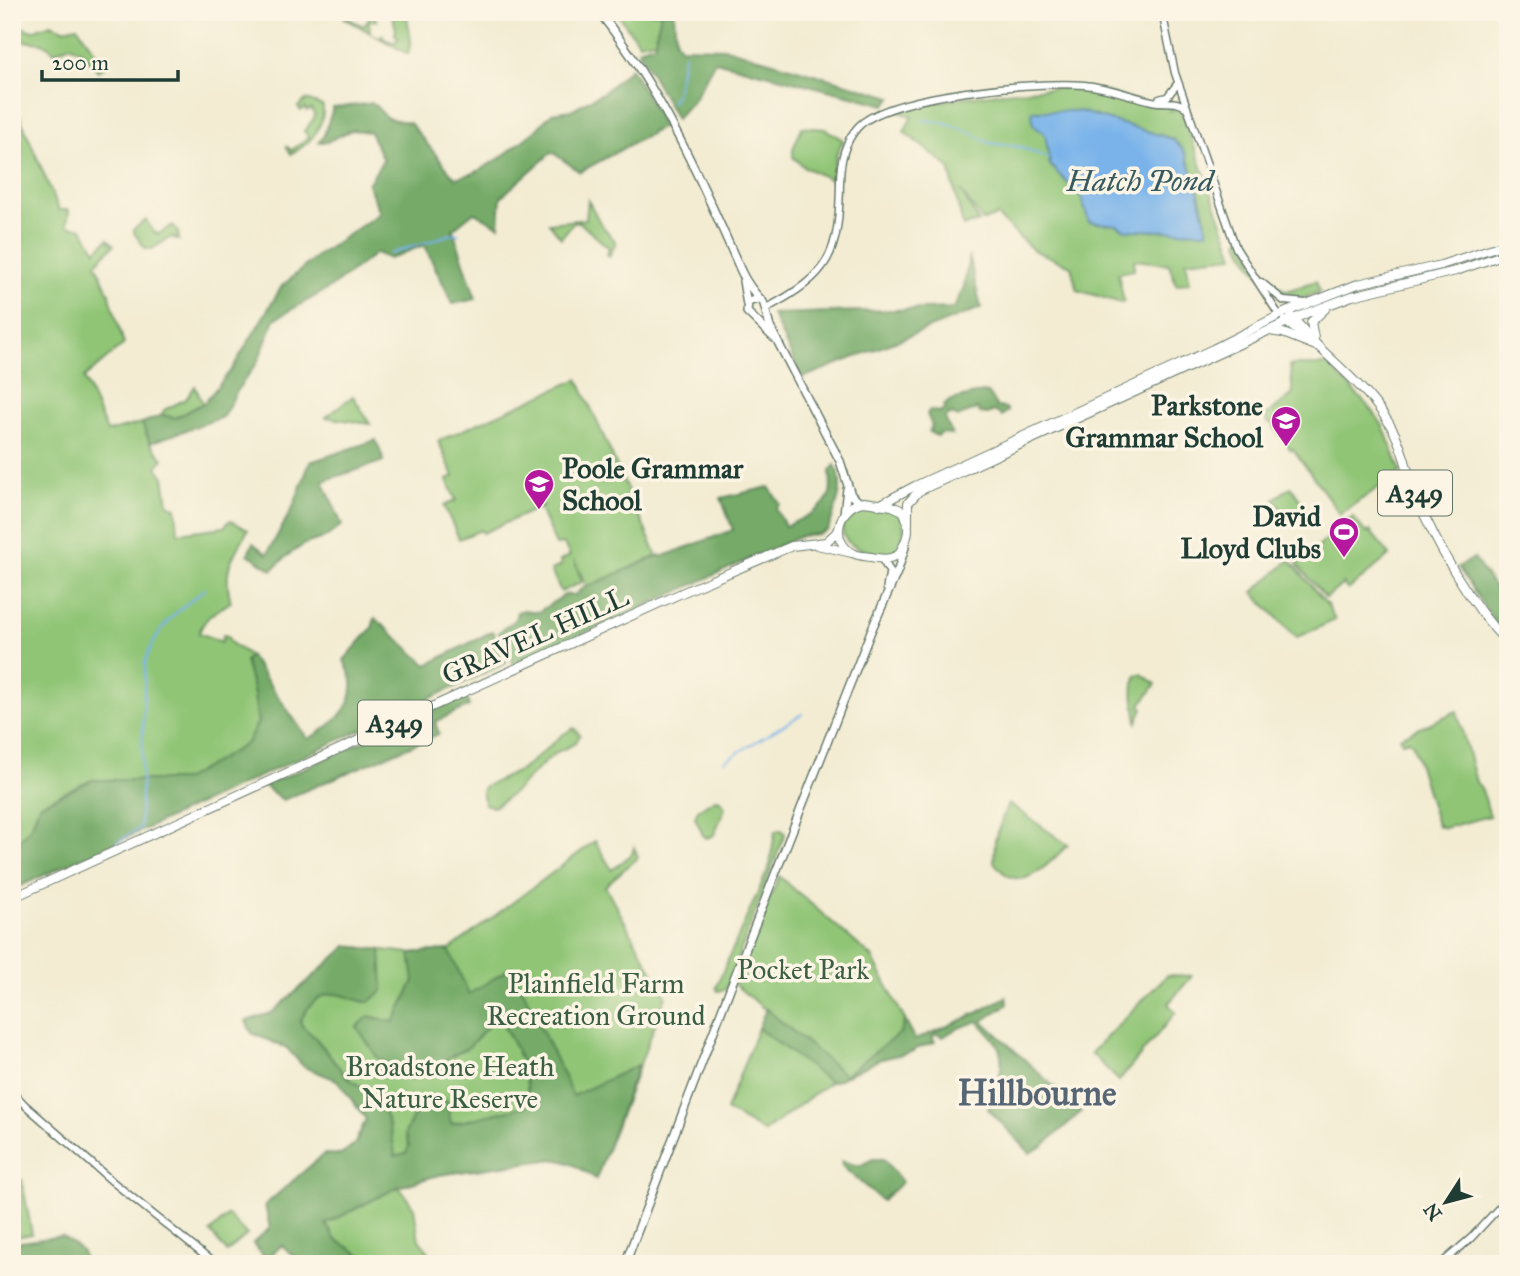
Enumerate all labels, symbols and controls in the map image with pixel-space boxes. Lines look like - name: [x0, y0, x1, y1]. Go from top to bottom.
- scale bar: [42, 38, 178, 82]
- text: 200 m: [52, 50, 109, 76]
- water label: Hatch Pond: [1065, 163, 1216, 199]
- place label: Parkstone Grammar School: [1065, 388, 1263, 455]
- school or university icon: Parkstone Grammar School: [1269, 404, 1303, 448]
- place label: Poole Grammar School: [562, 451, 744, 518]
- school or university icon: Poole Grammar School: [522, 467, 556, 511]
- road number: A349: [1378, 471, 1452, 516]
- place label: David Lloyd Clubs: [1180, 499, 1322, 566]
- sports icon: David Lloyd Clubs: [1327, 515, 1361, 559]
- street label: GRAVEL HILL: [436, 579, 634, 692]
- road number: A349: [358, 701, 432, 746]
- park label: Pocket Park: [737, 952, 869, 987]
- park label: Plainfield Farm Recreation Ground: [486, 966, 706, 1033]
- park label: Broadstone Heath Nature Reserve: [345, 1049, 555, 1116]
- district label: Hillbourne: [957, 1072, 1117, 1115]
- north arrow: [1412, 1168, 1482, 1238]
- text: N: [1419, 1198, 1447, 1225]

